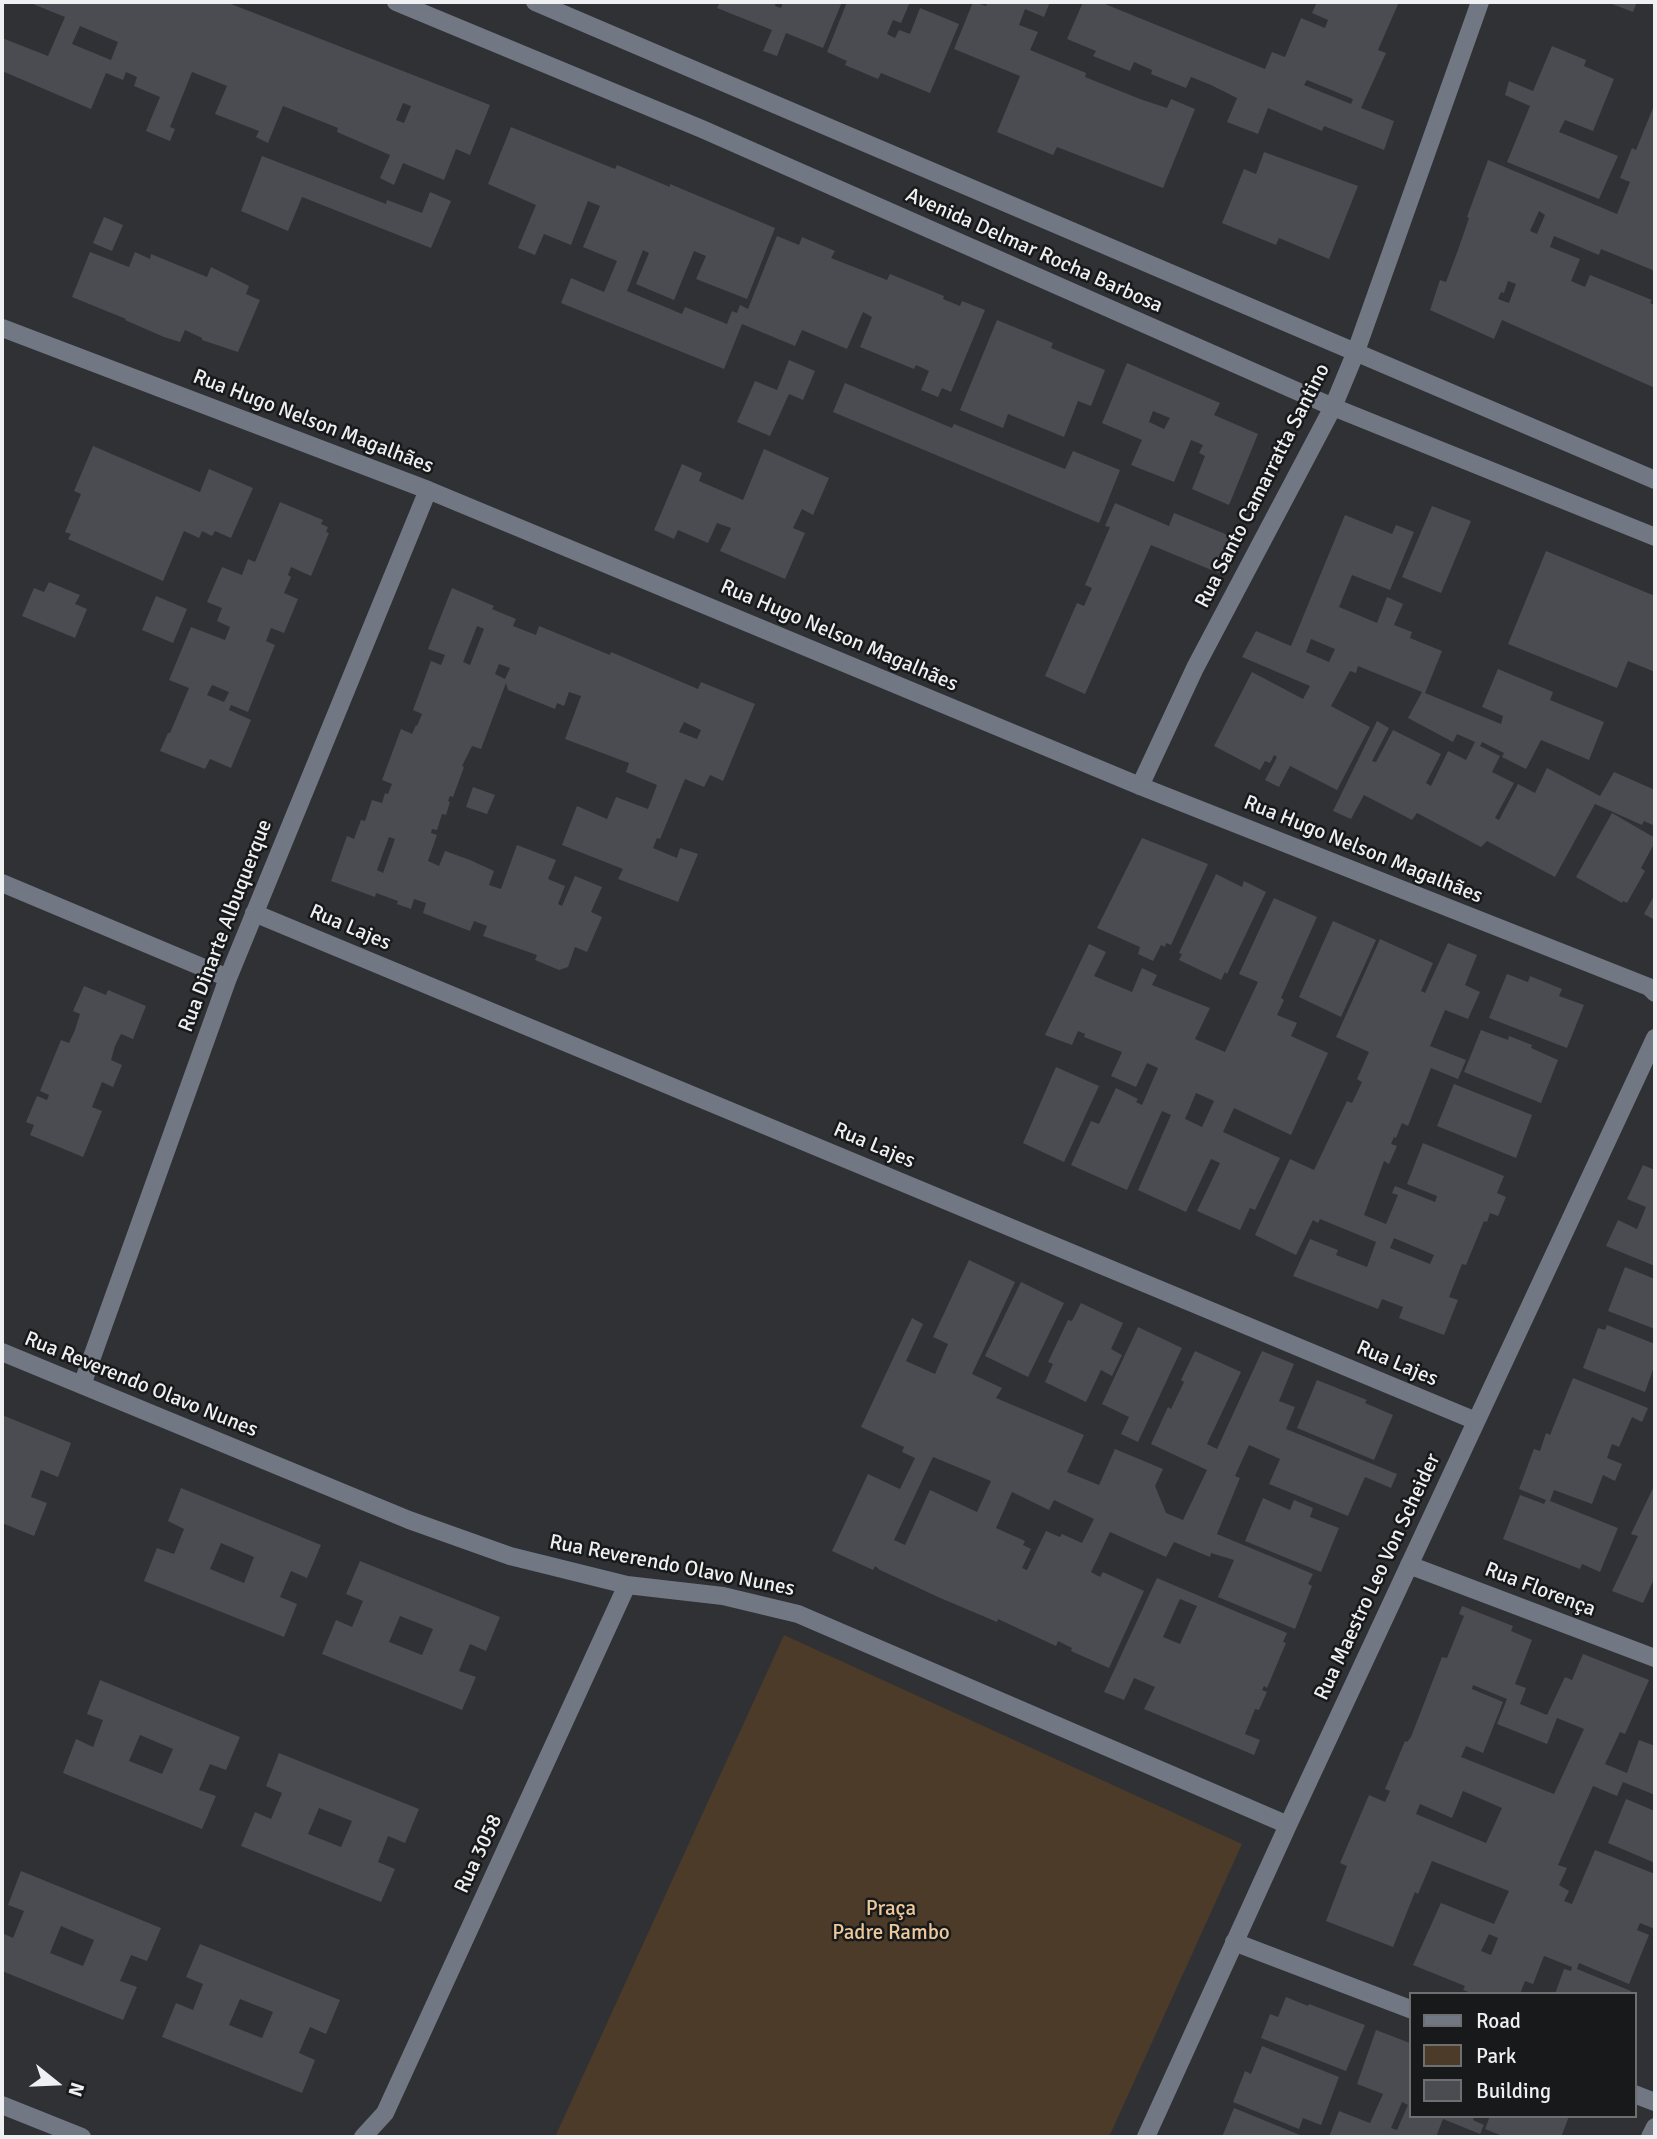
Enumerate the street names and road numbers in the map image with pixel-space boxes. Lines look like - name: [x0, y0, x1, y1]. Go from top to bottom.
- street label: Avenida Delmar Rocha Barbosa: [902, 183, 1166, 319]
- street label: Rua Santo Camarratta Santino: [1190, 360, 1336, 612]
- street label: Rua Hugo Nelson Magalhães: [189, 364, 437, 480]
- street label: Rua Hugo Nelson Magalhães: [717, 574, 961, 698]
- street label: Rua Hugo Nelson Magalhães: [1240, 790, 1486, 910]
- street label: Rua Dinarte Albuquerque: [174, 816, 278, 1036]
- street label: Rua Lajes: [306, 900, 394, 956]
- street label: Rua Lajes: [830, 1118, 918, 1174]
- street label: Rua Reverendo Olavo Nunes: [21, 1327, 261, 1443]
- street label: Rua Lajes: [1353, 1336, 1441, 1392]
- street label: Rua Maestro Leo Von Scheider: [1310, 1450, 1446, 1704]
- street label: Rua Reverendo Olavo Nunes: [547, 1530, 797, 1602]
- street label: Rua Florença: [1481, 1557, 1599, 1623]
- street label: Rua 3058: [450, 1810, 508, 1898]

